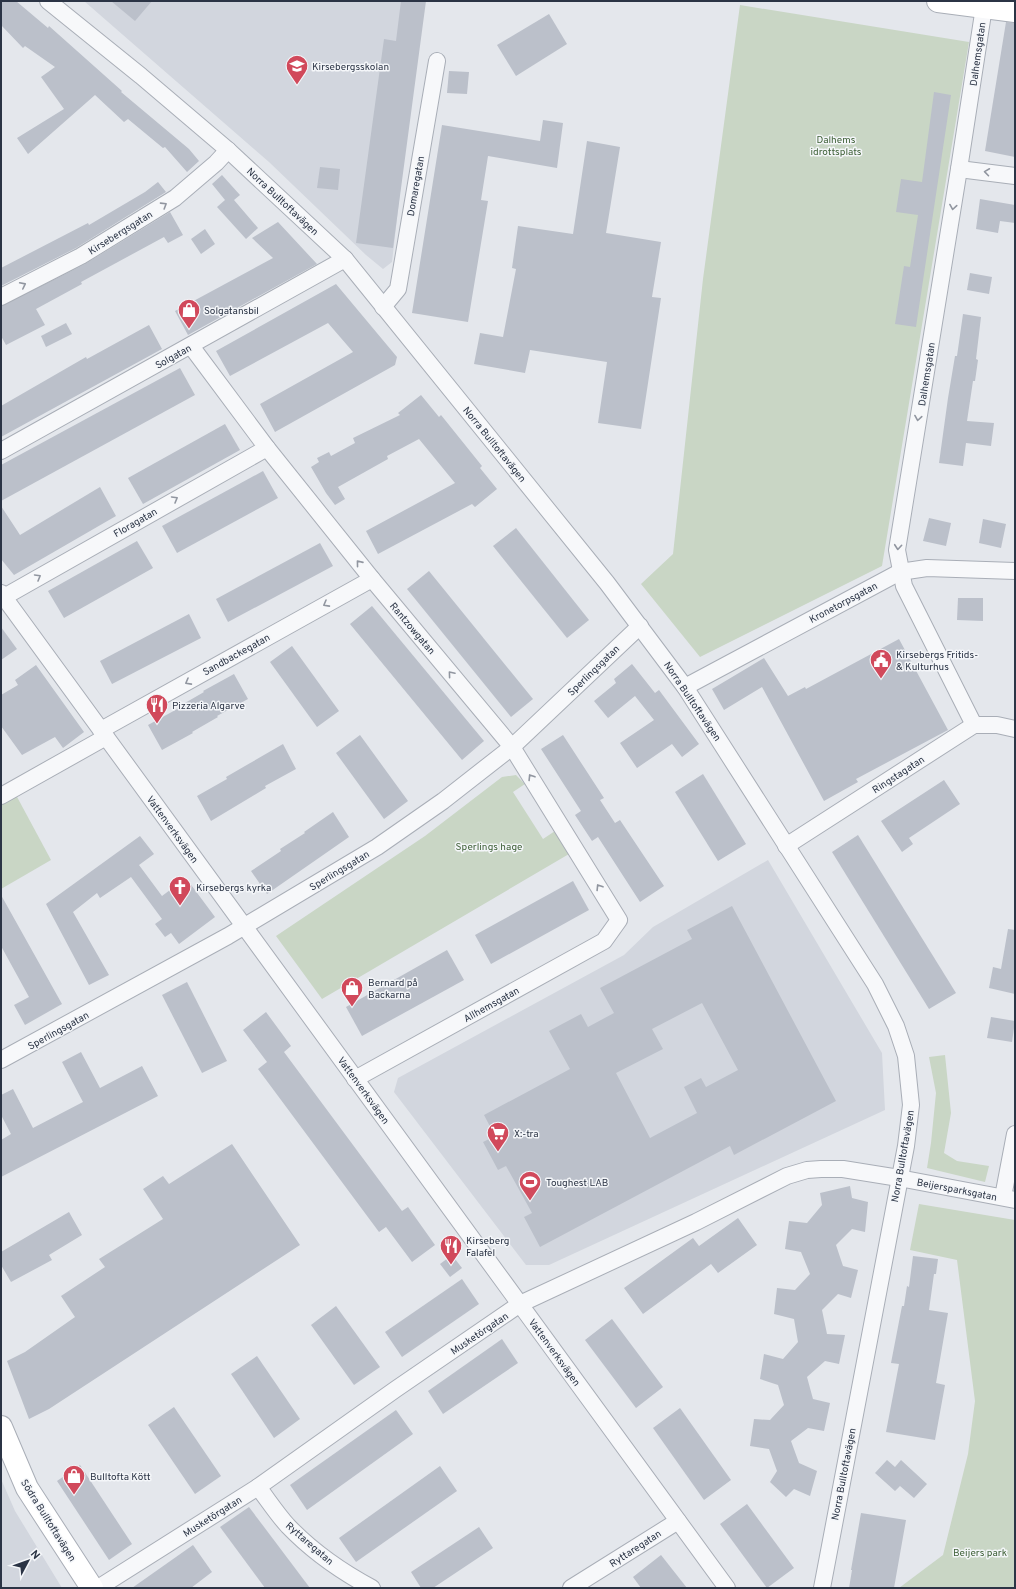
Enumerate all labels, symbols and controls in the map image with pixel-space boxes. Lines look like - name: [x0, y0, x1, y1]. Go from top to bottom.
- street label: Dalhemsgatan: [968, 21, 989, 87]
- school or university icon: Kirsebergsskolan: [284, 53, 310, 86]
- place label: Kirsebergsskolan: [312, 61, 389, 74]
- park label: Dalhems idrottsplats: [810, 134, 862, 159]
- street label: Domaregatan: [405, 155, 428, 217]
- street label: Norra Bulltoftavägen: [243, 165, 321, 239]
- one-way arrow: [984, 168, 990, 177]
- one-way arrow: [160, 203, 167, 210]
- one-way arrow: [949, 204, 958, 210]
- street label: Kirsebergsgatan: [86, 208, 155, 258]
- one-way arrow: [19, 282, 26, 290]
- shop icon: Solgatansbil: [176, 297, 202, 330]
- place label: Solgatansbil: [204, 305, 259, 318]
- street label: Dalhemsgatan: [916, 341, 939, 407]
- street label: Solgatan: [153, 342, 194, 373]
- street label: Norra Bulltoftavägen: [459, 404, 528, 485]
- one-way arrow: [915, 415, 923, 421]
- one-way arrow: [171, 497, 179, 504]
- street label: Floragatan: [112, 506, 160, 541]
- one-way arrow: [894, 543, 903, 550]
- one-way arrow: [357, 561, 364, 568]
- one-way arrow: [34, 575, 41, 582]
- street label: Kronetorpsgatan: [807, 580, 880, 627]
- one-way arrow: [323, 600, 330, 607]
- street label: Rantzowgatan: [386, 600, 437, 658]
- street label: Sandbackegatan: [201, 631, 273, 679]
- street label: Sperlingsgatan: [565, 643, 623, 699]
- public building icon: Kirsebergs Fritids- & Kulturhus: [868, 647, 894, 680]
- place label: Kirsebergs Fritids- & Kulturhus: [896, 649, 978, 674]
- street label: Norra Bulltoftavägen: [660, 659, 723, 744]
- one-way arrow: [449, 671, 456, 678]
- one-way arrow: [185, 677, 192, 684]
- restaurant icon: Pizzeria Algarve: [144, 692, 170, 725]
- place label: Pizzeria Algarve: [172, 700, 245, 713]
- street label: Ringstagatan: [870, 754, 927, 797]
- one-way arrow: [528, 774, 535, 781]
- street label: Vattenverksvägen: [143, 794, 201, 866]
- park label: Sperlings hage: [456, 841, 522, 854]
- street label: Sperlingsgatan: [307, 848, 372, 894]
- church icon: Kirsebergs kyrka: [167, 874, 193, 907]
- place label: Kirsebergs kyrka: [196, 882, 271, 895]
- one-way arrow: [596, 884, 604, 891]
- shop icon: Bernard på Backarna: [339, 975, 365, 1008]
- place label: Bernard på Backarna: [368, 977, 418, 1002]
- street label: Allhemsgatan: [462, 985, 522, 1026]
- street label: Sperlingsgatan: [26, 1009, 92, 1053]
- street label: Vattenverksvägen: [334, 1055, 392, 1127]
- street label: Norra Bulltoftavägen: [889, 1109, 918, 1203]
- supermarket icon: X:-tra: [485, 1120, 511, 1153]
- place label: X:-tra: [514, 1128, 539, 1141]
- sports icon: Toughest LAB: [517, 1169, 543, 1202]
- street label: Beijersparksgatan: [915, 1176, 998, 1205]
- place label: Toughest LAB: [546, 1177, 608, 1190]
- restaurant icon: Kirseberg Falafel: [438, 1233, 464, 1266]
- place label: Kirseberg Falafel: [466, 1235, 509, 1260]
- street label: Musketörgatan: [448, 1310, 511, 1358]
- street label: Vattenverksvägen: [525, 1317, 583, 1389]
- street label: Norra Bulltoftavägen: [829, 1427, 860, 1521]
- shop icon: Bulltofta Kött: [61, 1463, 87, 1496]
- place label: Bulltofta Kött: [90, 1471, 151, 1484]
- street label: Södra Bulltoftavägen: [17, 1477, 78, 1564]
- street label: Musketörgatan: [181, 1494, 245, 1541]
- street label: Ryttaregatan: [282, 1520, 336, 1568]
- street label: Ryttaregatan: [607, 1528, 664, 1571]
- north arrow: [8, 1541, 48, 1581]
- park label: Beijers park: [953, 1547, 1007, 1560]
- text: N: [27, 1548, 43, 1563]

